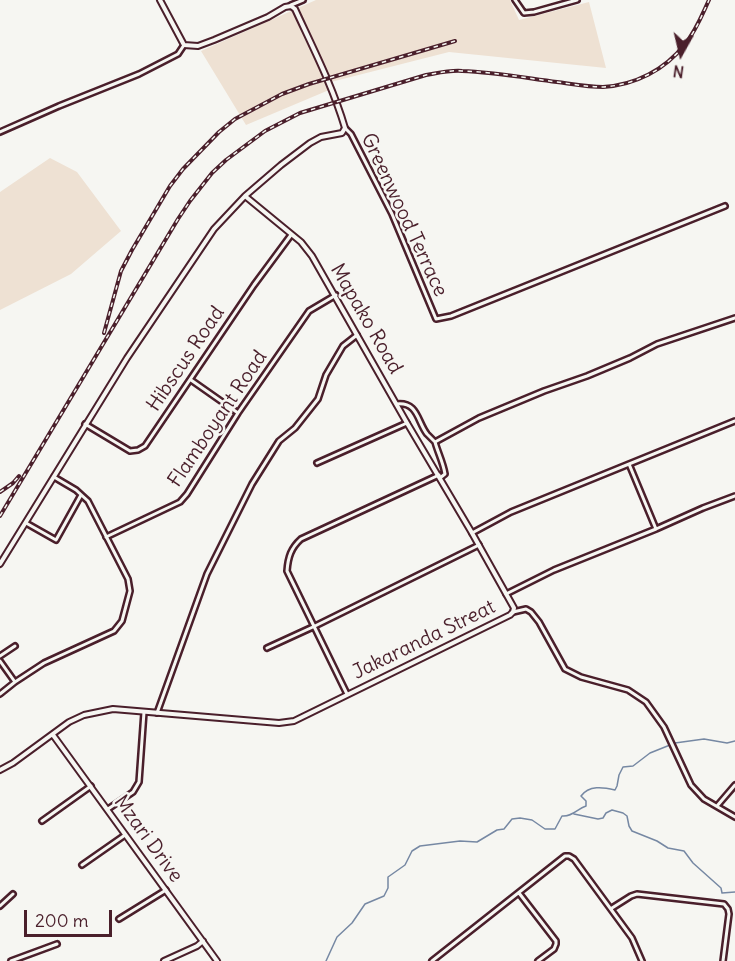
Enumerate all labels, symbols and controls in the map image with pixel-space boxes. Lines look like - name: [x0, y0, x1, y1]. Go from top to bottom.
- north arrow: [651, 24, 711, 84]
- text: N: [672, 61, 685, 82]
- street label: Greenwood Terrace: [356, 129, 452, 301]
- street label: Mapako Road: [325, 260, 407, 378]
- street label: Hibscus Road: [142, 302, 230, 416]
- street label: Flamboyant Road: [163, 346, 273, 492]
- street label: Jakaranda Streat: [349, 595, 499, 685]
- street label: Mzari Drive: [108, 791, 188, 887]
- scale bar: [27, 898, 116, 936]
- text: 200 m: [35, 909, 89, 932]

